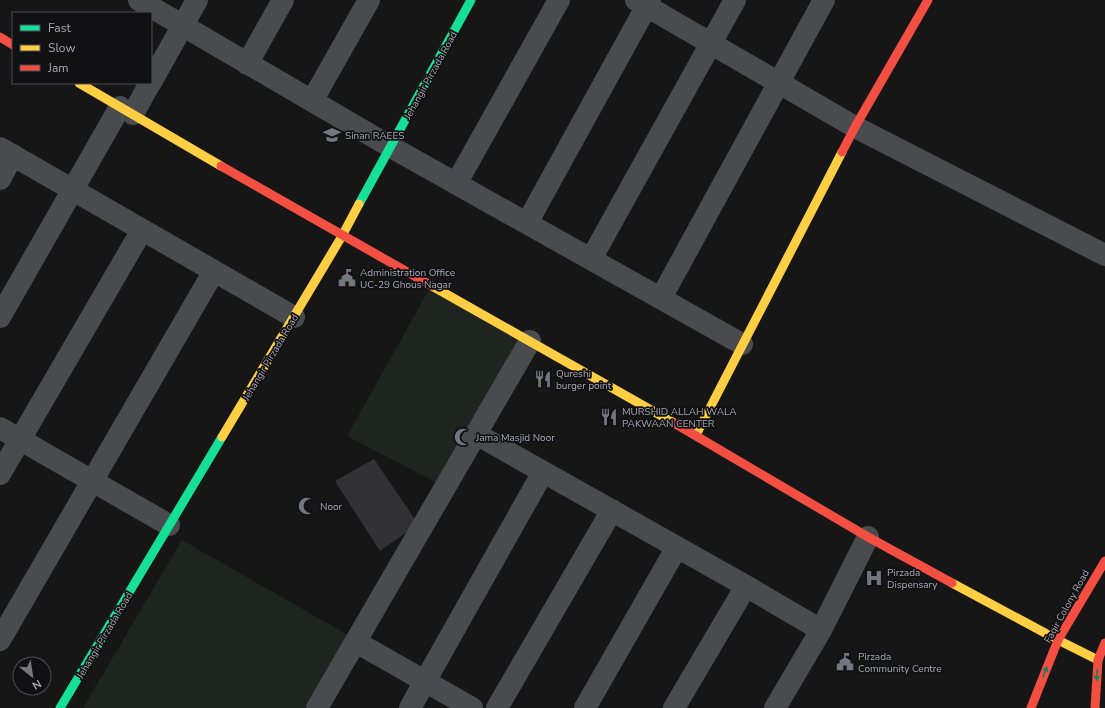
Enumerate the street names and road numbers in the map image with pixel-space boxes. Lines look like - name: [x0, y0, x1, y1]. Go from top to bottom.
- street label: Jehangir Pirzada Road: [400, 29, 461, 123]
- street label: Jehangir Pirzada Road: [239, 311, 302, 404]
- street label: Faqir Colony Road: [1041, 567, 1093, 646]
- street label: Jehangir Pirzada Road: [73, 589, 136, 682]

